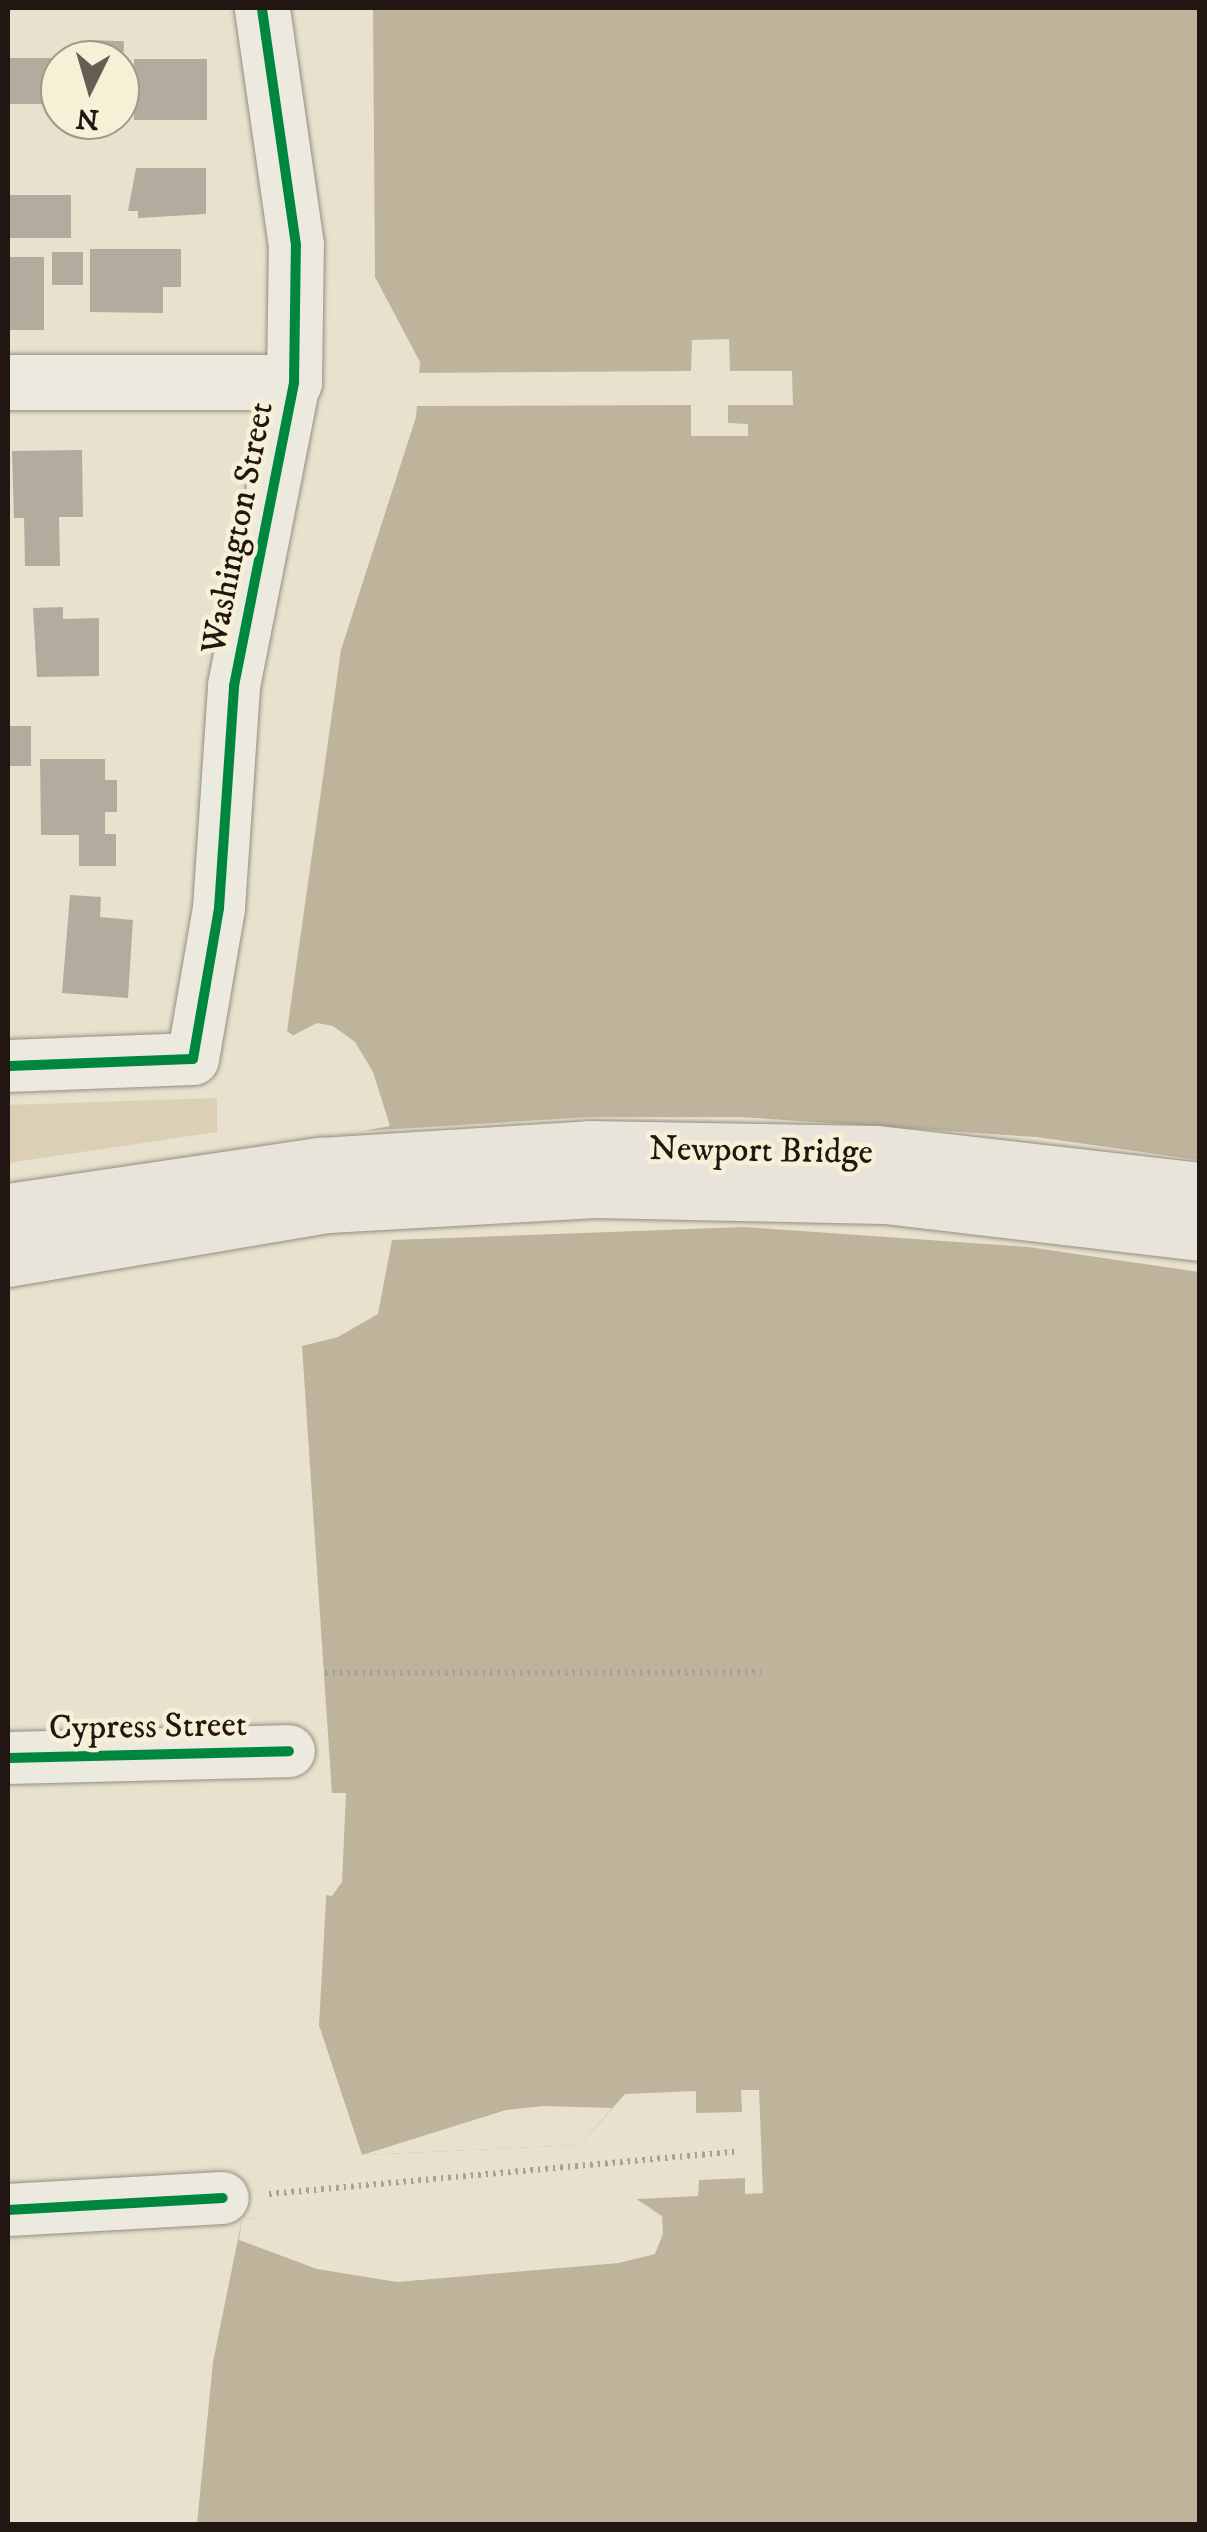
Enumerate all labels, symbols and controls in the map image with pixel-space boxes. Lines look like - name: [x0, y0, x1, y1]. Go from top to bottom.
- north arrow: [40, 40, 140, 140]
- text: N: [75, 100, 100, 137]
- street label: Washington Street: [193, 398, 283, 658]
- street label: Newport Bridge: [649, 1128, 873, 1174]
- street label: Cypress Street: [49, 1704, 247, 1750]

